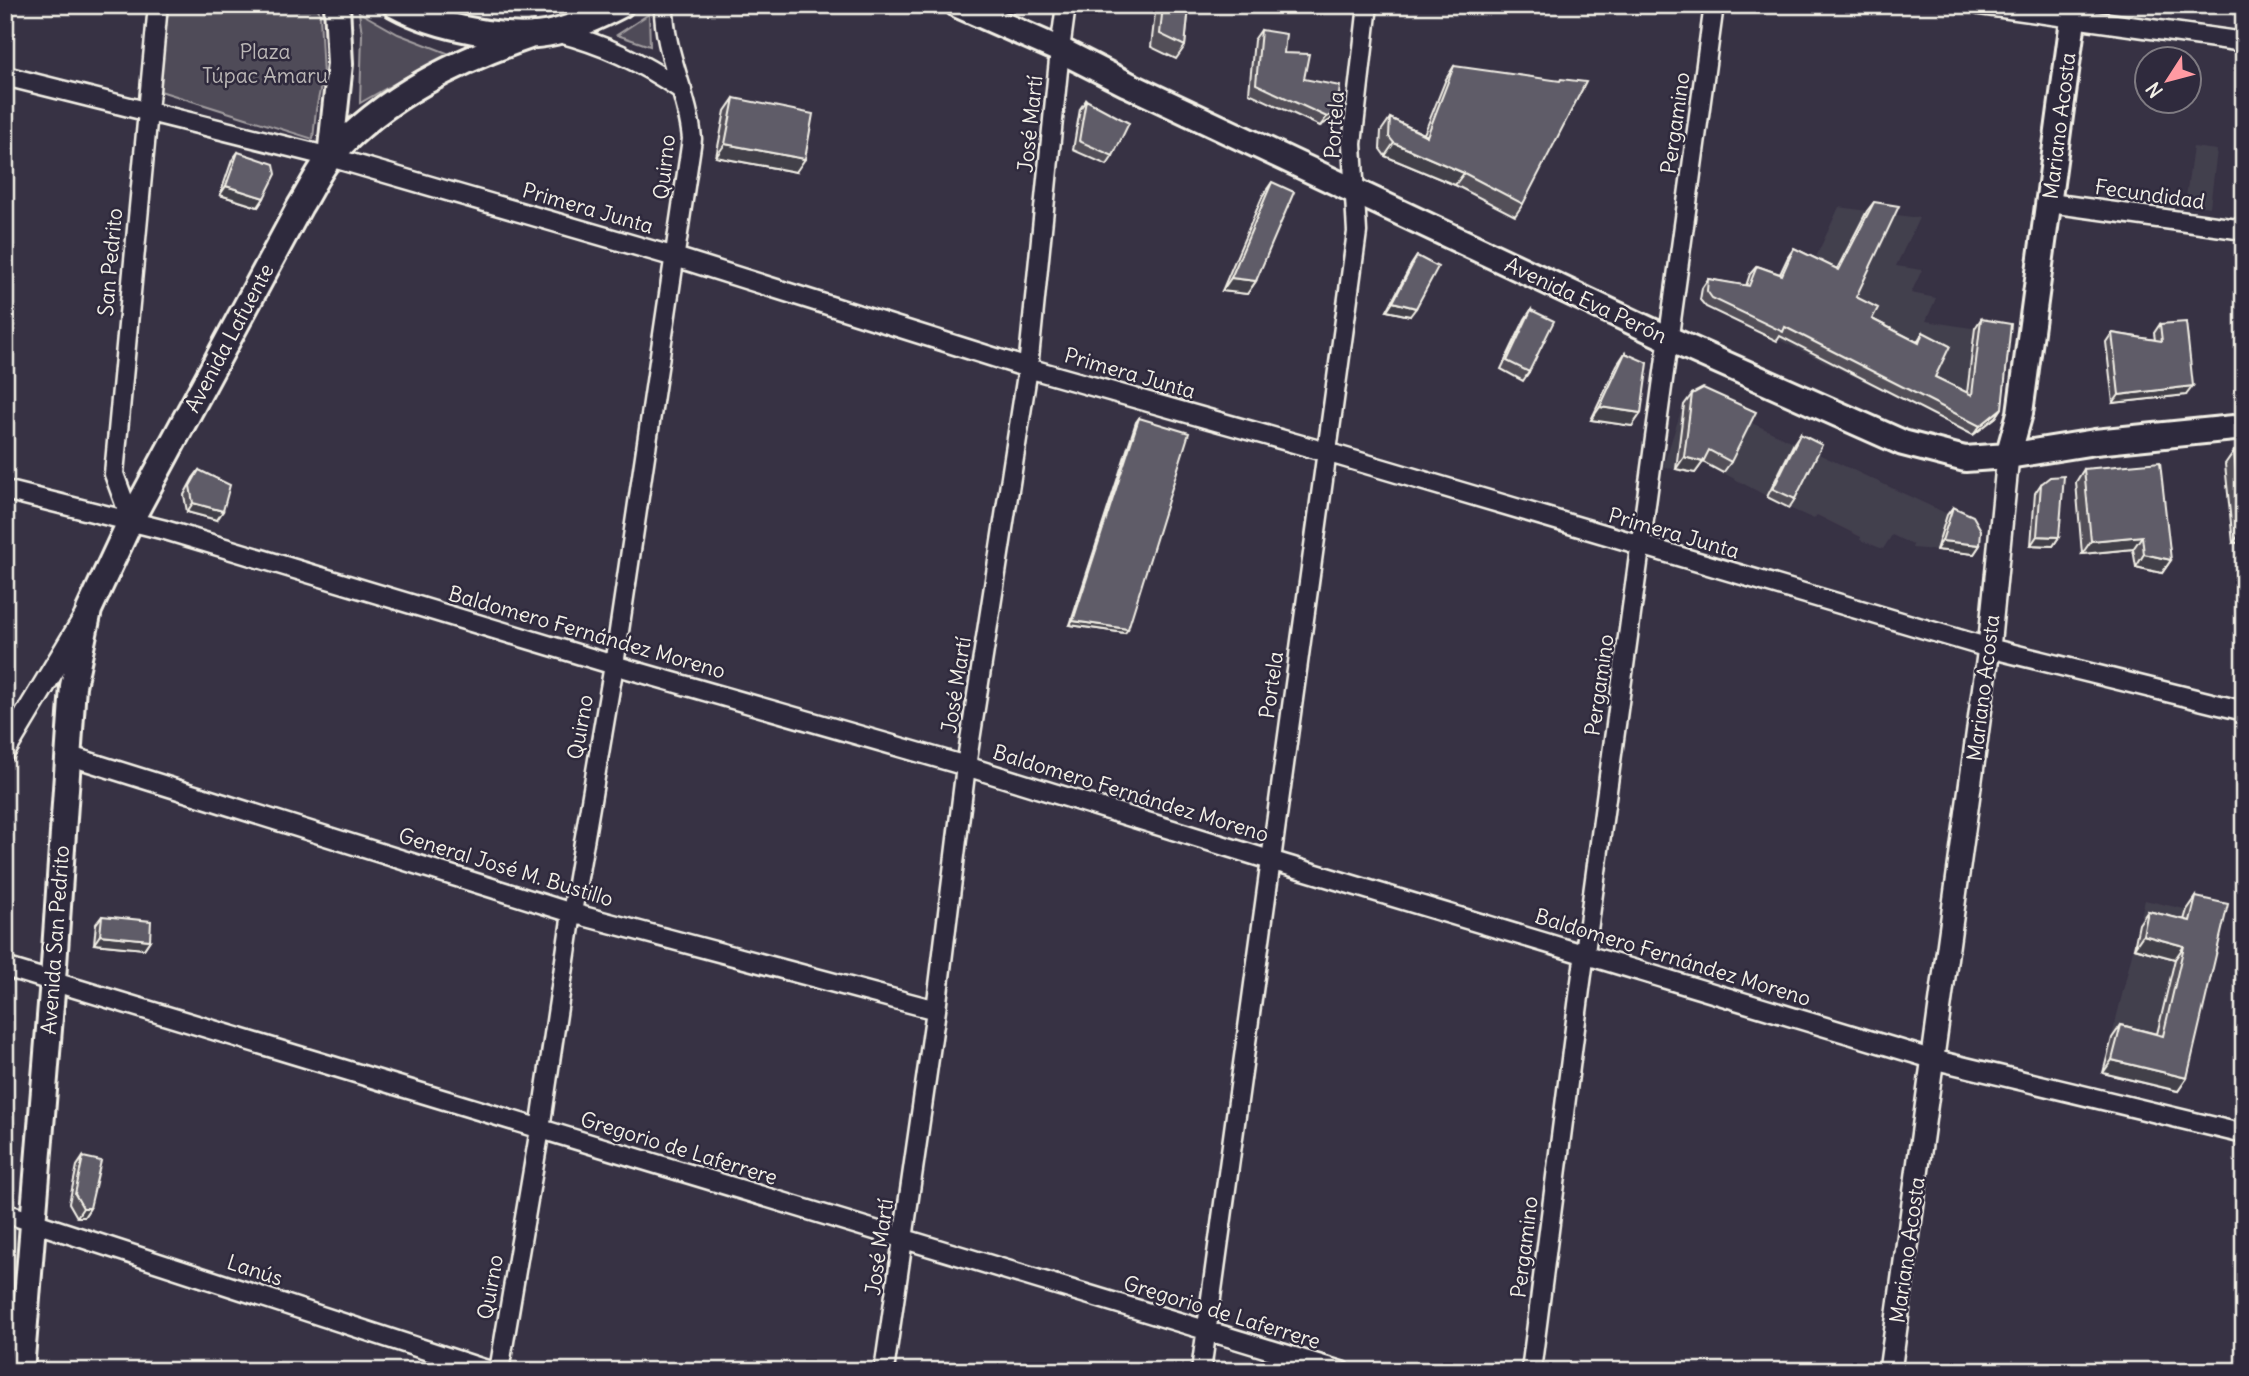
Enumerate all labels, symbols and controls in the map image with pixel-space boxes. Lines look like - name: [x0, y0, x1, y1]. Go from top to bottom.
- park label: Plaza Túpac Amaru: [202, 38, 328, 89]
- north arrow: [2134, 46, 2204, 116]
- street label: Mariano Acosta: [2037, 51, 2081, 201]
- street label: Pergamino: [1655, 70, 1695, 176]
- street label: José Martí: [1011, 74, 1049, 174]
- text: N: [2141, 78, 2168, 102]
- street label: Portela: [1318, 90, 1350, 160]
- street label: Quirno: [647, 133, 681, 201]
- street label: Fecundidad: [2093, 173, 2207, 215]
- street label: Primera Junta: [519, 176, 657, 240]
- street label: San Pedrito: [92, 207, 128, 317]
- street label: Avenida Eva Perón: [1501, 251, 1671, 349]
- street label: Avenida Lafuente: [178, 259, 280, 417]
- street label: Primera Junta: [1061, 341, 1199, 405]
- street label: Primera Junta: [1605, 501, 1743, 565]
- street label: Baldomero Fernández Moreno: [445, 579, 729, 685]
- street label: Mariano Acosta: [1961, 613, 2005, 763]
- street label: Pergamino: [1579, 632, 1619, 738]
- street label: José Martí: [935, 634, 977, 735]
- street label: Portela: [1253, 650, 1289, 720]
- street label: Quirno: [561, 692, 599, 762]
- street label: Baldomero Fernández Moreno: [990, 738, 1272, 848]
- street label: General José M. Bustillo: [395, 821, 617, 913]
- street label: Avenida San Pedrito: [35, 845, 75, 1035]
- street label: Baldomero Fernández Moreno: [1532, 902, 1814, 1012]
- street label: Gregorio de Laferrere: [577, 1105, 781, 1191]
- street label: Mariano Acosta: [1883, 1175, 1931, 1325]
- street label: Pergamino: [1504, 1195, 1544, 1299]
- street label: José Martí: [859, 1197, 899, 1297]
- street label: Lanús: [224, 1248, 286, 1292]
- street label: Quirno: [471, 1252, 509, 1322]
- street label: Gregorio de Laferrere: [1120, 1269, 1324, 1355]

